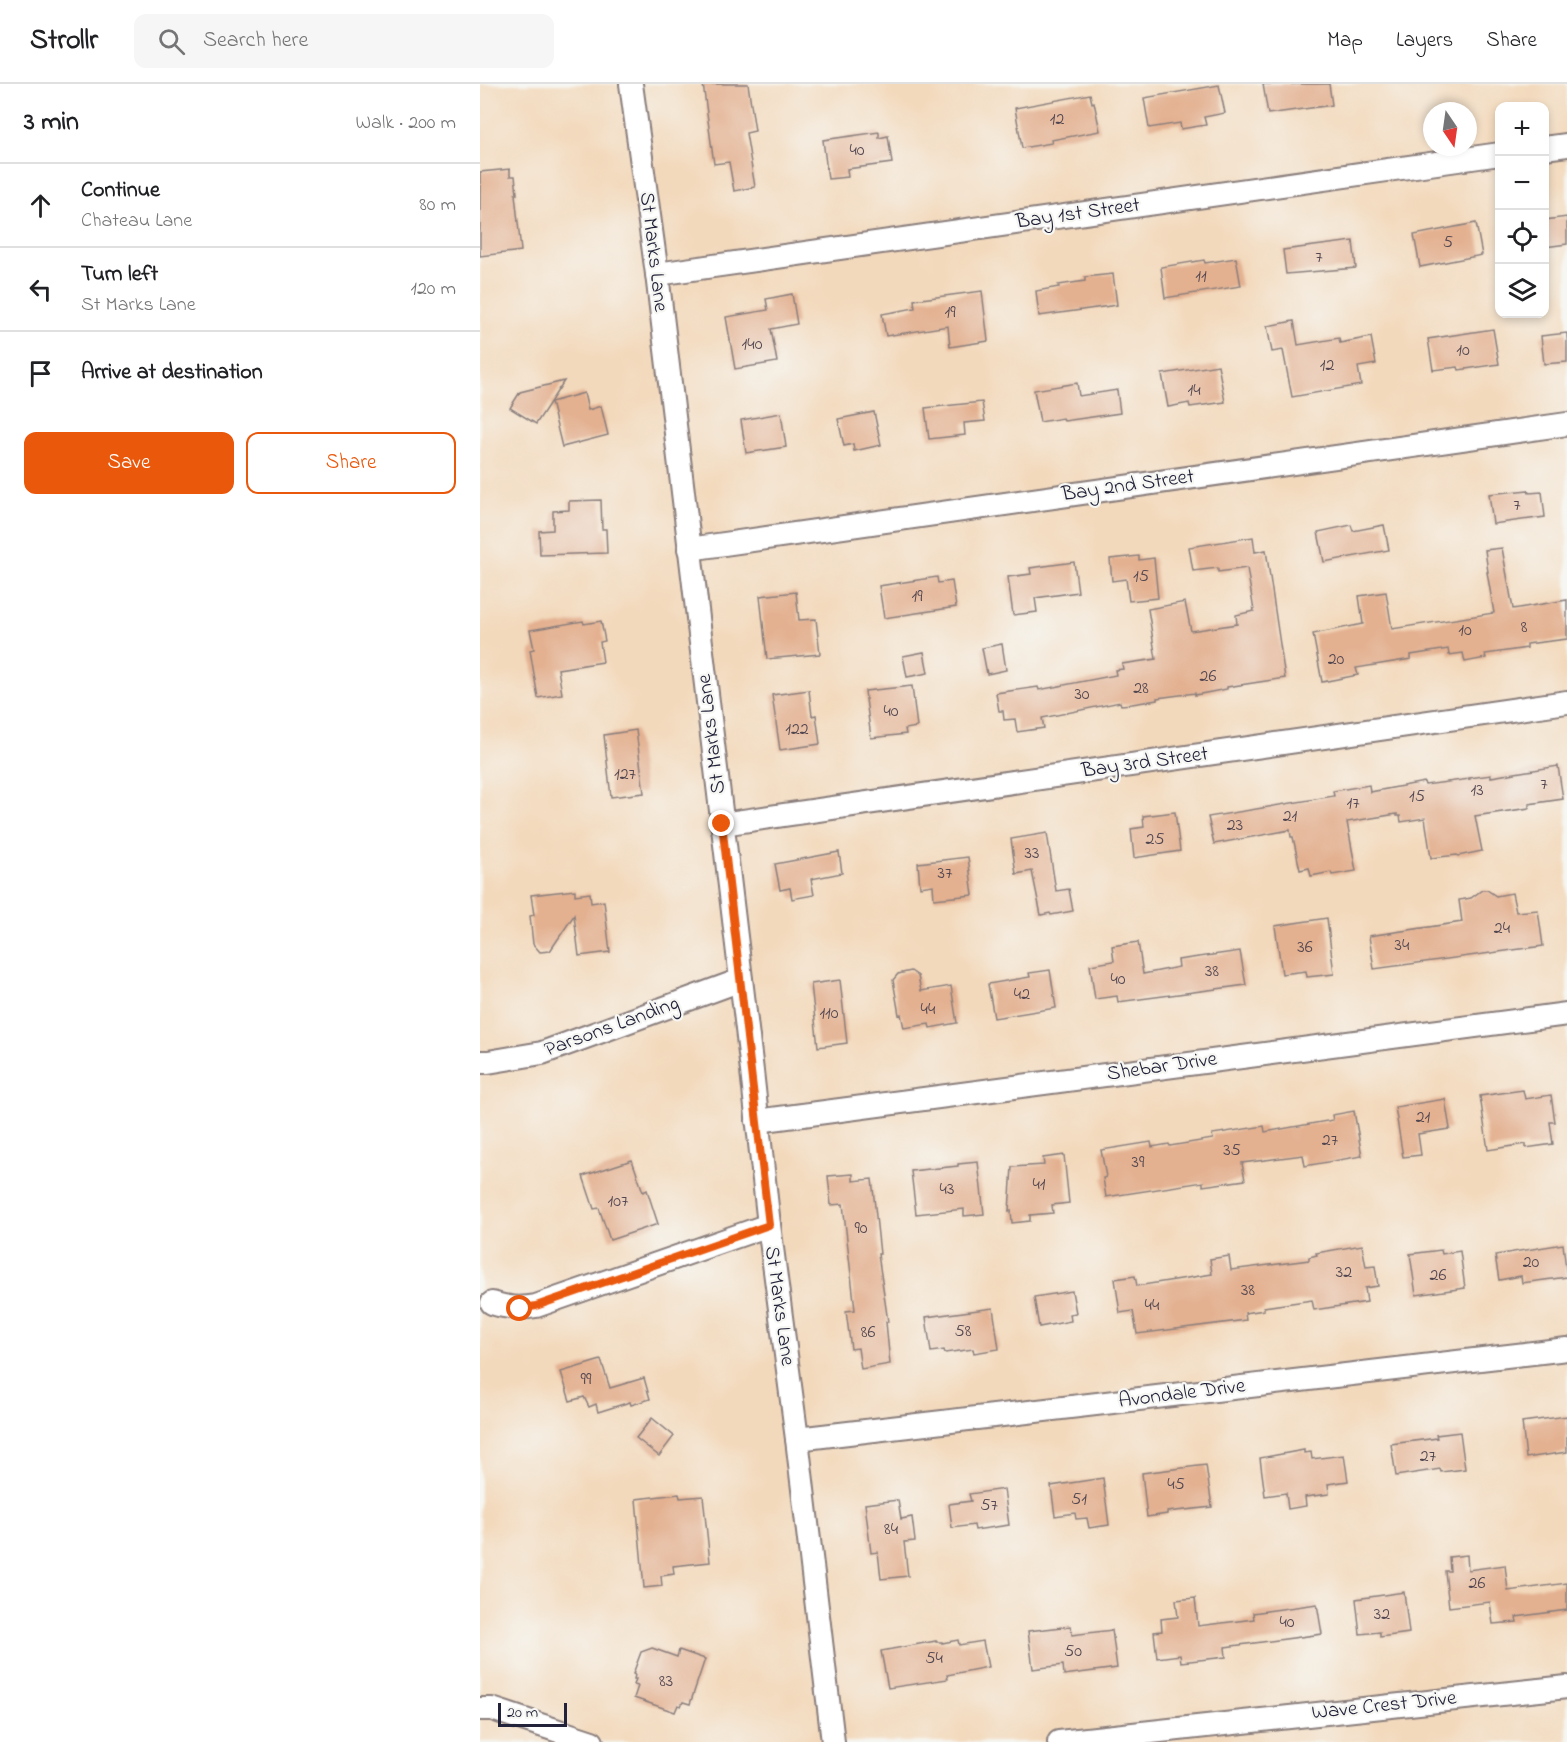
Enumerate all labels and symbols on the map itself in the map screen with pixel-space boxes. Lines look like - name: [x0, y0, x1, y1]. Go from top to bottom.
- north arrow: [1423, 102, 1477, 156]
- house number: 12: [1050, 107, 1064, 133]
- house number: 40: [849, 138, 865, 164]
- street label: St Marks Lane: [631, 190, 675, 314]
- street label: Bay 1st Street: [1013, 190, 1142, 240]
- house number: 5: [1443, 230, 1453, 256]
- house number: 7: [1315, 245, 1323, 271]
- house number: 11: [1195, 264, 1207, 290]
- house number: 19: [944, 300, 956, 326]
- house number: 140: [742, 332, 763, 358]
- house number: 10: [1456, 338, 1470, 364]
- house number: 12: [1320, 353, 1334, 379]
- house number: 14: [1187, 378, 1201, 404]
- street label: Bay 2nd Street: [1059, 462, 1196, 512]
- house number: 7: [1513, 493, 1521, 519]
- house number: 15: [1133, 564, 1149, 590]
- house number: 19: [911, 584, 923, 610]
- house number: 8: [1521, 615, 1528, 641]
- house number: 10: [1458, 618, 1472, 644]
- house number: 20: [1328, 647, 1345, 673]
- house number: 26: [1200, 664, 1217, 690]
- street label: St Marks Lane: [690, 672, 734, 796]
- house number: 28: [1133, 676, 1149, 702]
- house number: 30: [1074, 682, 1090, 708]
- house number: 40: [883, 699, 899, 725]
- house number: 122: [785, 717, 809, 743]
- street label: Bay 3rd Street: [1079, 739, 1211, 789]
- house number: 127: [614, 762, 637, 788]
- house number: 7: [1540, 772, 1548, 798]
- house number: 13: [1470, 778, 1484, 804]
- house number: 15: [1409, 784, 1425, 810]
- house number: 17: [1346, 791, 1360, 817]
- house number: 21: [1283, 804, 1298, 830]
- route end: [708, 810, 734, 836]
- house number: 23: [1227, 813, 1243, 839]
- house number: 25: [1145, 827, 1165, 853]
- house number: 33: [1025, 841, 1039, 867]
- house number: 37: [938, 861, 953, 887]
- house number: 24: [1494, 916, 1511, 942]
- house number: 34: [1395, 933, 1410, 959]
- house number: 36: [1297, 935, 1313, 961]
- house number: 38: [1205, 959, 1219, 985]
- house number: 40: [1110, 967, 1126, 993]
- house number: 42: [1014, 982, 1030, 1008]
- street label: Parsons Landing: [540, 989, 684, 1067]
- house number: 44: [921, 997, 936, 1023]
- house number: 110: [819, 1001, 839, 1027]
- street label: Shebar Drive: [1105, 1044, 1220, 1090]
- house number: 21: [1416, 1105, 1431, 1131]
- house number: 27: [1322, 1128, 1339, 1154]
- house number: 35: [1223, 1138, 1241, 1164]
- house number: 39: [1132, 1150, 1145, 1176]
- house number: 41: [1032, 1172, 1046, 1198]
- house number: 43: [940, 1177, 954, 1203]
- house number: 107: [608, 1189, 629, 1215]
- house number: 90: [854, 1216, 868, 1242]
- street label: St Marks Lane: [756, 1244, 802, 1368]
- house number: 20: [1523, 1250, 1540, 1276]
- house number: 32: [1336, 1260, 1352, 1286]
- house number: 26: [1430, 1263, 1447, 1289]
- house number: 38: [1241, 1278, 1255, 1304]
- house number: 44: [1145, 1293, 1160, 1319]
- route start: [506, 1295, 532, 1321]
- house number: 58: [954, 1319, 972, 1345]
- house number: 86: [861, 1320, 875, 1346]
- house number: 99: [581, 1367, 592, 1393]
- street label: Avondale Drive: [1117, 1371, 1248, 1417]
- house number: 27: [1420, 1444, 1437, 1470]
- house number: 45: [1167, 1472, 1185, 1498]
- house number: 51: [1071, 1487, 1087, 1513]
- house number: 57: [980, 1493, 998, 1519]
- house number: 84: [884, 1517, 899, 1543]
- house number: 26: [1469, 1571, 1486, 1597]
- house number: 32: [1374, 1602, 1390, 1628]
- house number: 40: [1279, 1610, 1295, 1636]
- house number: 50: [1064, 1639, 1082, 1665]
- house number: 54: [925, 1646, 943, 1672]
- house number: 83: [659, 1669, 673, 1695]
- street label: Wave Crest Drive: [1310, 1683, 1458, 1729]
- scale bar: [498, 1700, 567, 1728]

